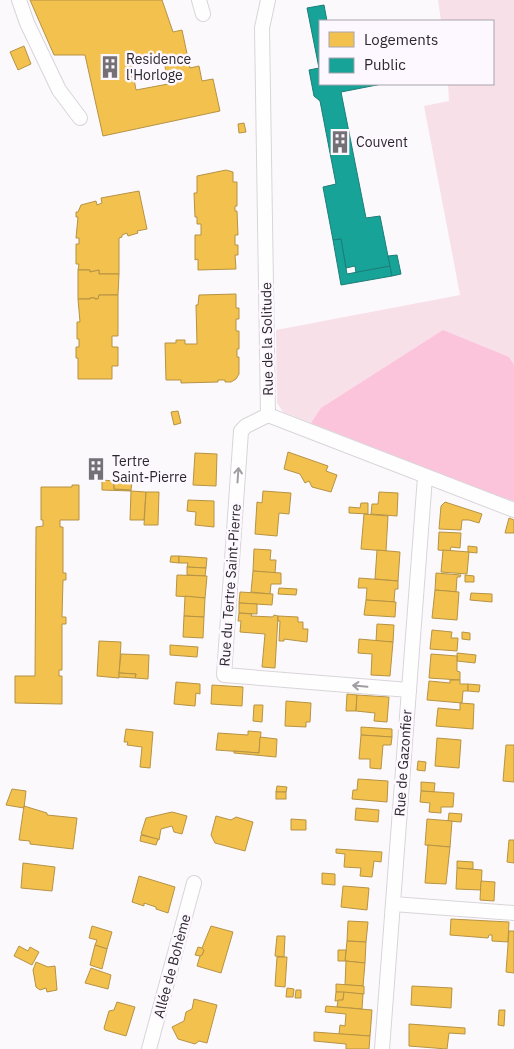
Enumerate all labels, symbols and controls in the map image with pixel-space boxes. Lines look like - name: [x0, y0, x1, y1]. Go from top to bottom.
- legend: [319, 20, 494, 85]
- text: Logements: [364, 30, 438, 49]
- place label: Residence l'Horloge: [126, 50, 191, 84]
- building icon: Residence l'Horloge: [97, 54, 123, 80]
- text: Public: [364, 55, 406, 74]
- building icon: Couvent: [327, 129, 353, 155]
- place label: Couvent: [356, 133, 408, 151]
- street label: Rue de la Solitude: [257, 282, 277, 396]
- place label: Tertre Saint-Pierre: [112, 452, 187, 486]
- building icon: Tertre Saint-Pierre: [83, 456, 109, 482]
- one-way arrow: [233, 467, 242, 483]
- street label: Rue du Tertre Saint-Pierre: [215, 503, 245, 667]
- one-way arrow: [352, 681, 368, 690]
- street label: Rue de Gazonfier: [390, 709, 416, 817]
- street label: Allée de Bohème: [149, 912, 195, 1020]

